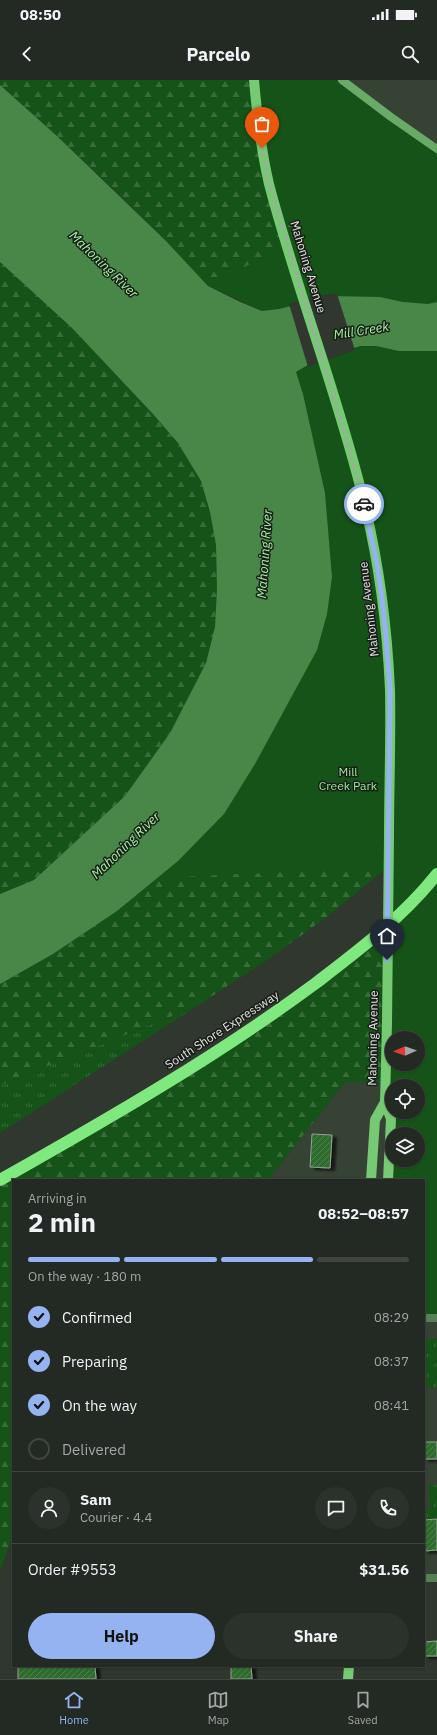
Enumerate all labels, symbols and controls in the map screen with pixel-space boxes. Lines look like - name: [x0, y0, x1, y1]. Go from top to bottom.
- text: 08:50: [20, 5, 61, 24]
- icon: back: [16, 43, 38, 65]
- text: Parcelo: [187, 43, 250, 66]
- icon: search: [399, 43, 421, 65]
- pin: [245, 107, 279, 148]
- icon: bag: [251, 113, 273, 135]
- street label: Mahoning Avenue: [287, 219, 330, 315]
- water label: Mahoning River: [66, 227, 143, 302]
- water label: Mill Creek: [332, 318, 390, 343]
- courier: [344, 484, 384, 524]
- icon: car: [353, 493, 375, 515]
- water label: Mahoning River: [253, 508, 276, 599]
- street label: Mahoning Avenue: [355, 560, 382, 657]
- park label: Mill Creek Park: [319, 764, 378, 793]
- water label: Mahoning River: [87, 807, 164, 882]
- pin: [370, 919, 404, 960]
- icon: home: [376, 925, 398, 947]
- street label: South Shore Expressway: [162, 987, 281, 1072]
- street label: Mahoning Avenue: [364, 990, 381, 1086]
- north arrow: [385, 1031, 425, 1071]
- map controls: [385, 1031, 425, 1167]
- button: locate: [385, 1079, 425, 1119]
- button: layers: [385, 1127, 425, 1167]
- text: Arriving in: [28, 1190, 87, 1207]
- text: 08:52–08:57: [318, 1204, 409, 1223]
- text: 2 min: [28, 1205, 96, 1239]
- text: On the way · 180 m: [28, 1268, 141, 1285]
- icon: check: [28, 1306, 50, 1328]
- text: Confirmed: [62, 1308, 132, 1327]
- text: 08:29: [374, 1309, 409, 1326]
- icon: check: [28, 1350, 50, 1372]
- text: Preparing: [62, 1352, 127, 1371]
- text: 08:37: [374, 1353, 409, 1370]
- icon: check: [28, 1394, 50, 1416]
- text: On the way: [62, 1396, 137, 1415]
- text: 08:41: [374, 1397, 409, 1414]
- text: Delivered: [62, 1440, 126, 1459]
- button: person: [28, 1487, 70, 1529]
- button: chat: [315, 1487, 357, 1529]
- button: phone: [367, 1487, 409, 1529]
- text: Sam: [80, 1490, 111, 1509]
- text: Courier · 4.4: [80, 1509, 152, 1526]
- text: Order #9553: [28, 1560, 117, 1579]
- text: $31.56: [359, 1560, 409, 1579]
- button: Help: [28, 1613, 215, 1659]
- button: Share: [223, 1613, 409, 1659]
- tab: Home: [59, 1689, 89, 1727]
- tab: Map: [207, 1689, 229, 1727]
- tab: Saved: [348, 1689, 378, 1727]

